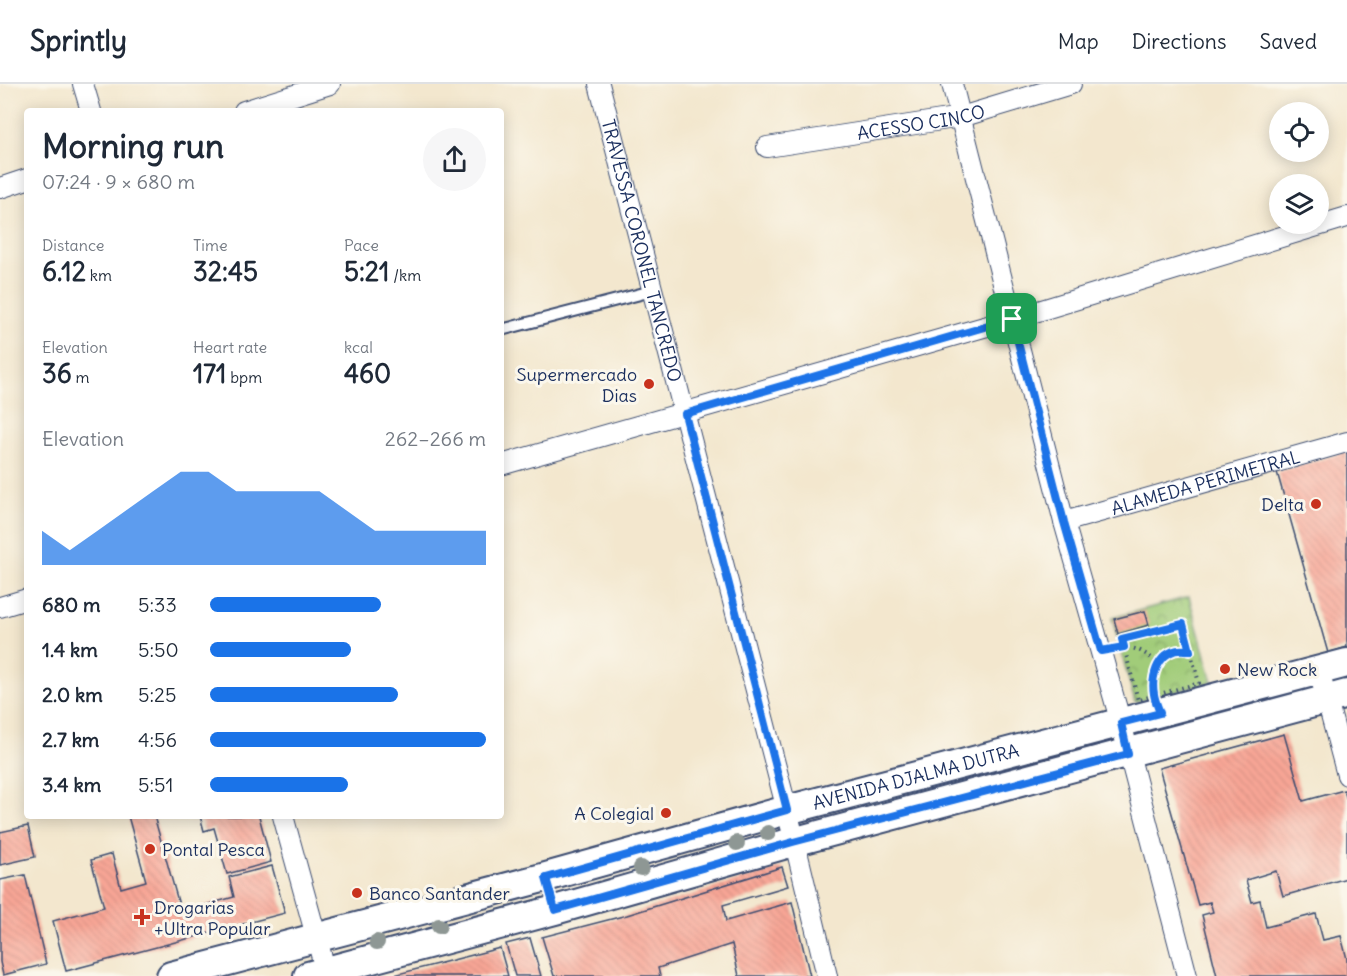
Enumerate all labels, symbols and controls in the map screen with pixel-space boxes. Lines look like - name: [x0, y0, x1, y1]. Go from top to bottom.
- text: Sprintly: [30, 23, 127, 59]
- text: Map: [1058, 28, 1099, 55]
- text: Directions: [1132, 28, 1226, 55]
- text: Saved: [1259, 28, 1317, 55]
- street label: ACESSO CINCO: [855, 99, 988, 144]
- map controls: [1269, 102, 1329, 234]
- button: locate: [1269, 102, 1329, 162]
- street label: TRAVESSA CORONEL TANCREDO: [597, 117, 687, 384]
- text: Morning run: [42, 125, 224, 167]
- button: share: [423, 128, 486, 191]
- text: 07:24 · 9 × 680 m: [42, 169, 195, 194]
- button: layers: [1269, 174, 1329, 234]
- text: Distance: [42, 235, 104, 255]
- text: Time: [193, 235, 228, 255]
- text: Pace: [344, 235, 379, 255]
- text: 6.12: [42, 255, 86, 288]
- text: 32:45: [193, 255, 258, 288]
- text: 5:21: [344, 255, 389, 288]
- text: km: [86, 265, 112, 285]
- text: /km: [389, 265, 421, 285]
- pin: [986, 293, 1037, 344]
- icon: arrive: [995, 302, 1028, 335]
- text: Elevation: [42, 337, 108, 357]
- text: Heart rate: [193, 337, 267, 357]
- text: kcal: [344, 337, 373, 357]
- text: 36: [42, 357, 72, 390]
- text: 171: [193, 357, 226, 390]
- text: 460: [344, 357, 391, 390]
- place label: Supermercado Dias: [517, 363, 637, 407]
- text: m: [72, 367, 90, 387]
- text: bpm: [226, 367, 262, 387]
- marker: Supermercado Dias: [642, 377, 656, 391]
- text: Elevation: [42, 426, 124, 451]
- text: 262–266 m: [385, 426, 486, 451]
- street label: ALAMEDA PERIMETRAL: [1109, 444, 1303, 520]
- place label: Delta: [1261, 493, 1304, 516]
- marker: Delta: [1309, 497, 1323, 511]
- text: 680 m: [42, 592, 101, 617]
- text: 5:33: [138, 592, 177, 617]
- text: 1.4 km: [42, 637, 98, 662]
- text: 5:50: [138, 637, 179, 662]
- place label: New Rock: [1237, 658, 1317, 681]
- marker: New Rock: [1218, 662, 1232, 676]
- text: 2.0 km: [42, 682, 103, 707]
- text: 5:25: [138, 682, 176, 707]
- text: 2.7 km: [42, 727, 99, 752]
- text: 4:56: [138, 727, 177, 752]
- street label: AVENIDA DJALMA DUTRA: [810, 738, 1021, 814]
- text: 3.4 km: [42, 772, 101, 797]
- text: 5:51: [138, 772, 173, 797]
- place label: A Colegial: [574, 802, 654, 825]
- marker: A Colegial: [659, 806, 673, 820]
- place label: Pontal Pesca: [162, 838, 265, 861]
- marker: Pontal Pesca: [143, 842, 157, 856]
- place label: Banco Santander: [369, 882, 510, 905]
- marker: Banco Santander: [350, 886, 364, 900]
- place label: Drogarias +Ultra Popular: [154, 896, 271, 940]
- marker: Drogarias +Ultra Popular: [135, 910, 149, 924]

